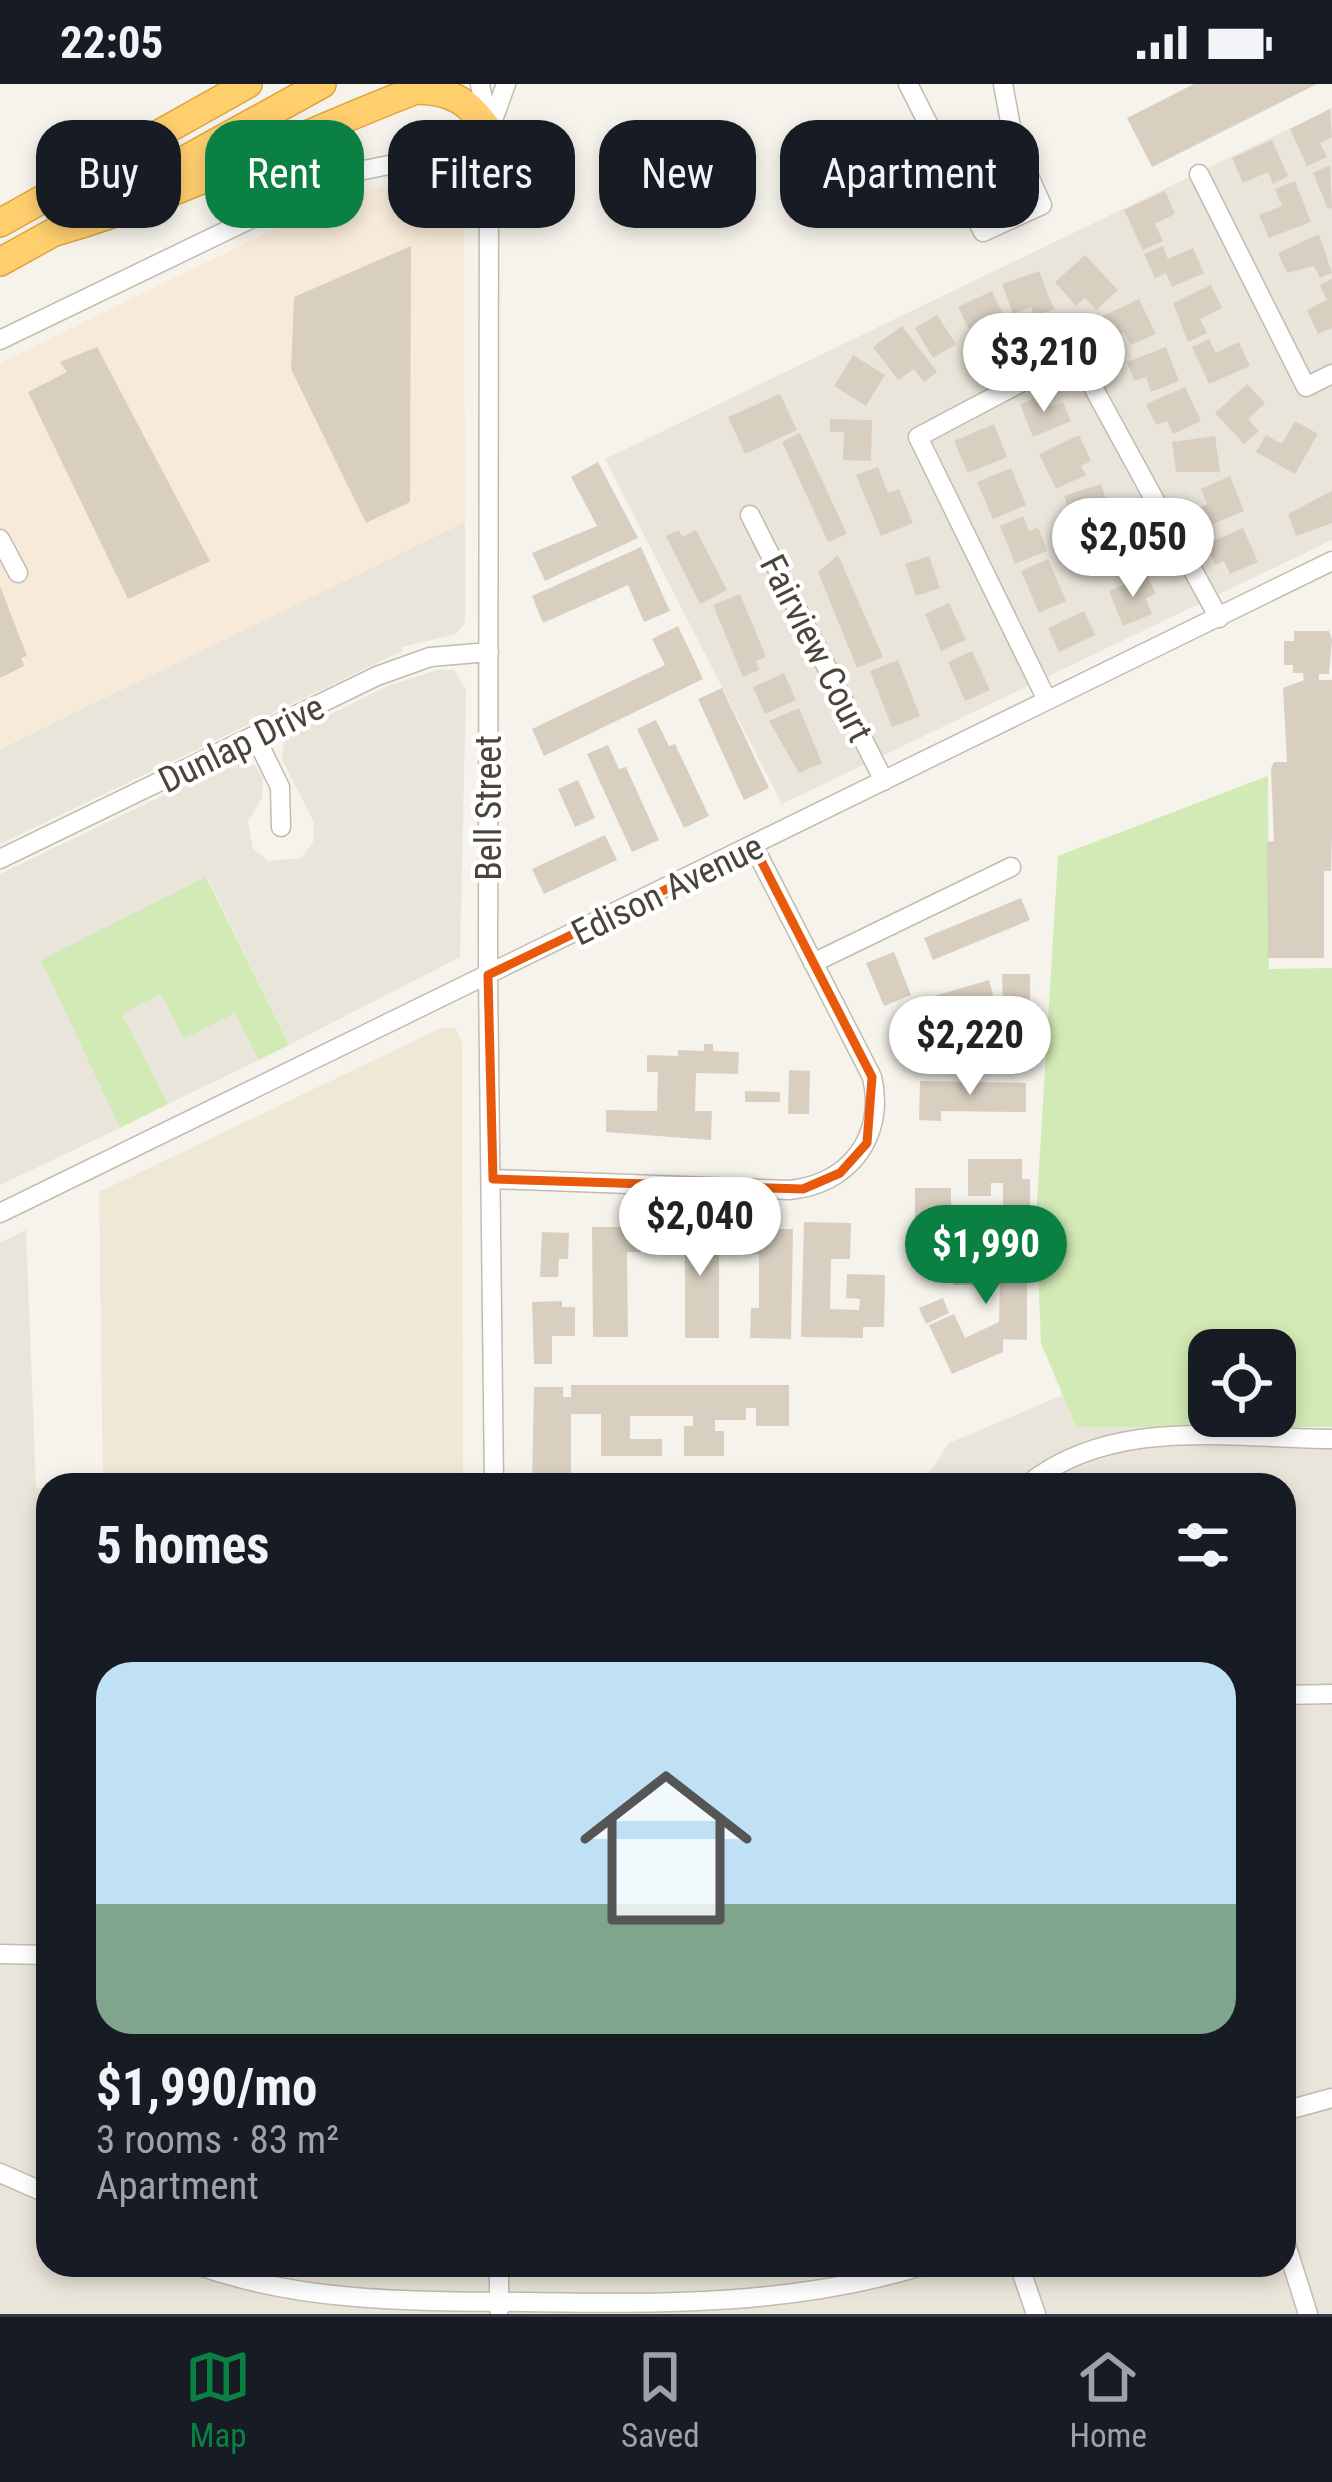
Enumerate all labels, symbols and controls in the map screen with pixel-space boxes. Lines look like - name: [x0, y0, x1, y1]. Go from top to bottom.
- text: 22:05: [60, 16, 163, 69]
- chip: Buy: [36, 120, 181, 228]
- chip: Rent: [205, 120, 364, 228]
- chip: Filters: [388, 120, 575, 228]
- chip: New: [599, 120, 756, 228]
- chip: Apartment: [780, 120, 1039, 228]
- pin: $3,210: [946, 313, 1142, 415]
- text: $3,210: [990, 329, 1098, 375]
- pin: $2,050: [1035, 498, 1231, 600]
- text: $2,050: [1079, 514, 1187, 560]
- street label: Fairview Court: [751, 548, 881, 749]
- street label: Dunlap Drive: [152, 686, 331, 802]
- street label: Bell Street: [468, 735, 510, 881]
- street label: Edison Avenue: [565, 826, 770, 954]
- pin: $2,220: [872, 996, 1068, 1098]
- text: $2,220: [916, 1012, 1024, 1058]
- pin: $2,040: [602, 1177, 798, 1279]
- text: $2,040: [646, 1193, 754, 1239]
- pin: $1,990: [888, 1205, 1084, 1307]
- text: $1,990: [932, 1221, 1040, 1267]
- map controls: [1188, 1329, 1296, 1437]
- button: locate: [1188, 1329, 1296, 1437]
- icon: filters: [1170, 1512, 1236, 1578]
- text: 5 homes: [96, 1516, 269, 1575]
- icon: home: [558, 1740, 774, 1956]
- text: $1,990/mo: [96, 2058, 317, 2117]
- text: 3 rooms · 83 m²: [96, 2117, 339, 2163]
- text: Apartment: [96, 2163, 259, 2209]
- tab: Map: [185, 2344, 251, 2455]
- tab: Saved: [621, 2344, 700, 2455]
- tab: Home: [1070, 2344, 1147, 2455]

